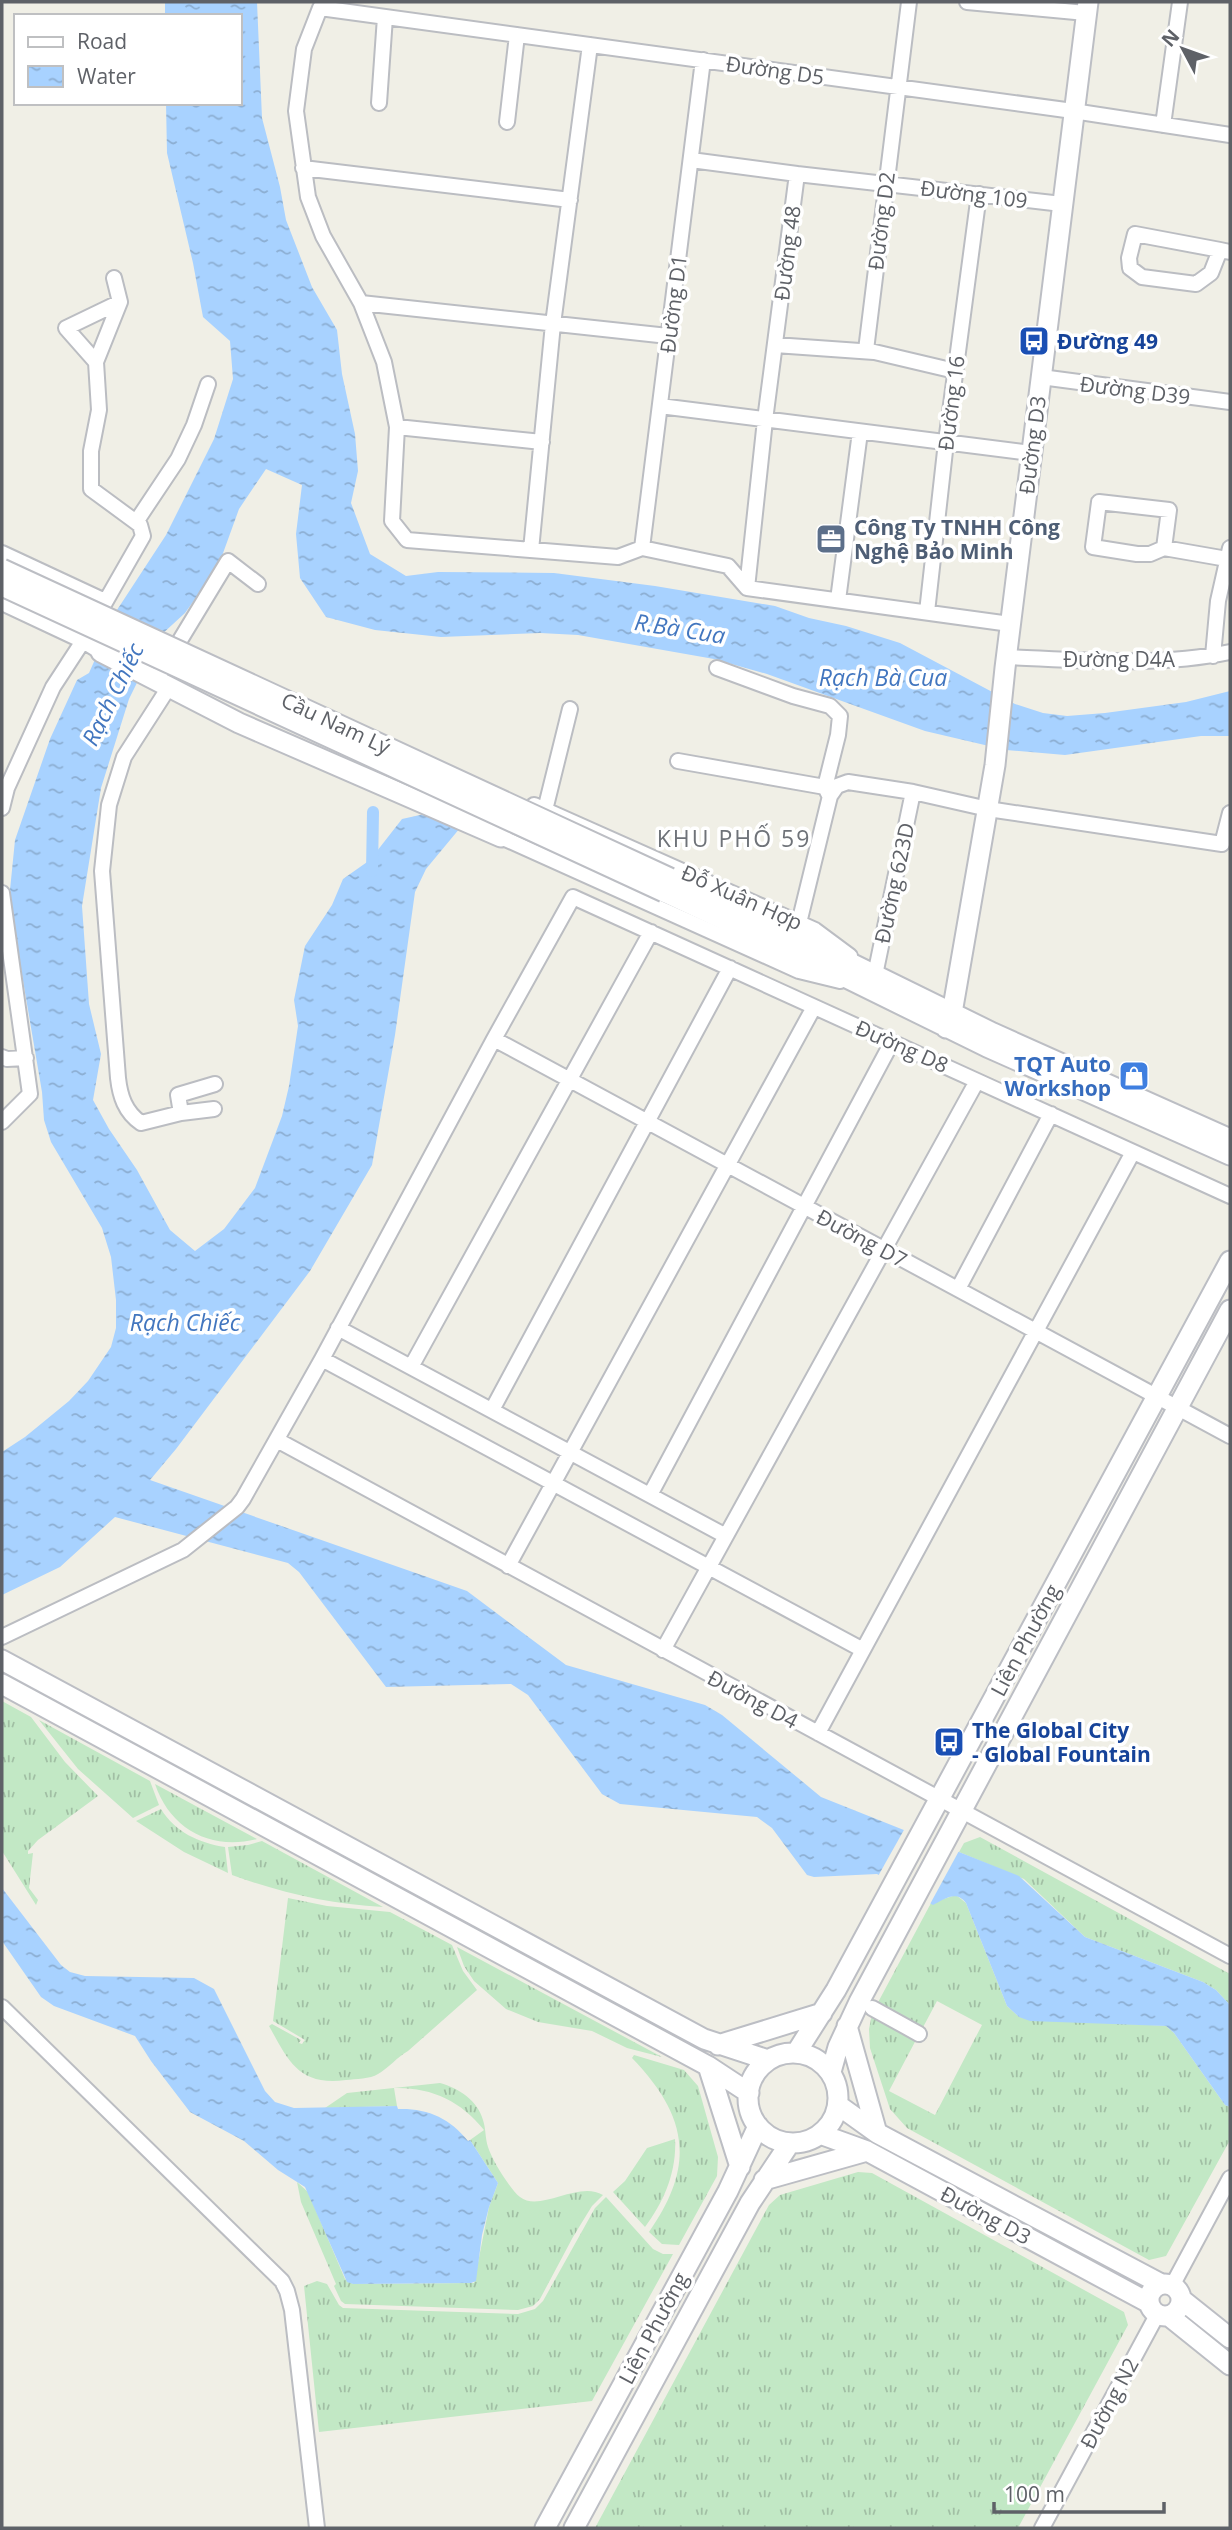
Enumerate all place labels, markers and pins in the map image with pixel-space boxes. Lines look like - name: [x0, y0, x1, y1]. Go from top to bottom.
- bus stop icon: Đường 49: [1017, 324, 1051, 358]
- place label: Đường 49: [1057, 327, 1158, 355]
- place label: Công Ty TNHH Công Nghệ Bảo Minh: [854, 513, 1060, 565]
- office icon: Công Ty TNHH Công Nghệ Bảo Minh: [814, 522, 848, 556]
- place label: TQT Auto Workshop: [1005, 1050, 1111, 1102]
- shop icon: TQT Auto Workshop: [1117, 1059, 1151, 1093]
- place label: The Global City - Global Fountain: [972, 1716, 1151, 1768]
- bus stop icon: The Global City - Global Fountain: [932, 1725, 966, 1759]

